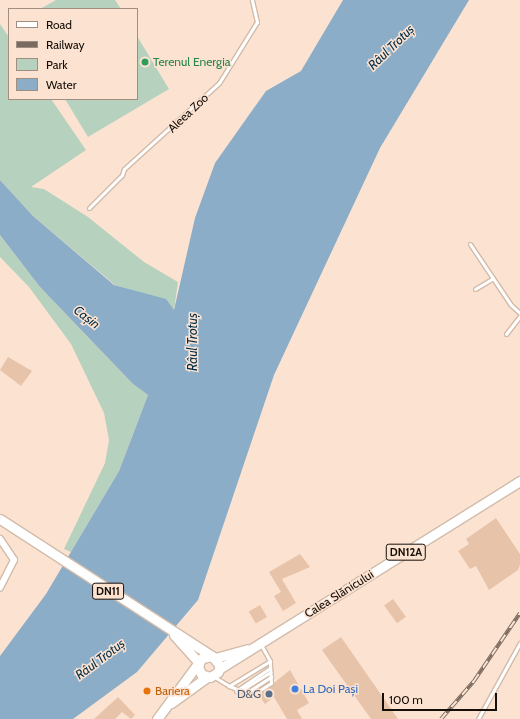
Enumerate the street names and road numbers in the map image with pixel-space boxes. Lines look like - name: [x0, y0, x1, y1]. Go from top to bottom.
- street label: Aleea Zoo: [165, 91, 211, 135]
- road number: DN12A: [385, 543, 427, 561]
- street label: Calea Slănicului: [302, 567, 376, 621]
- road number: DN11: [92, 582, 124, 600]

